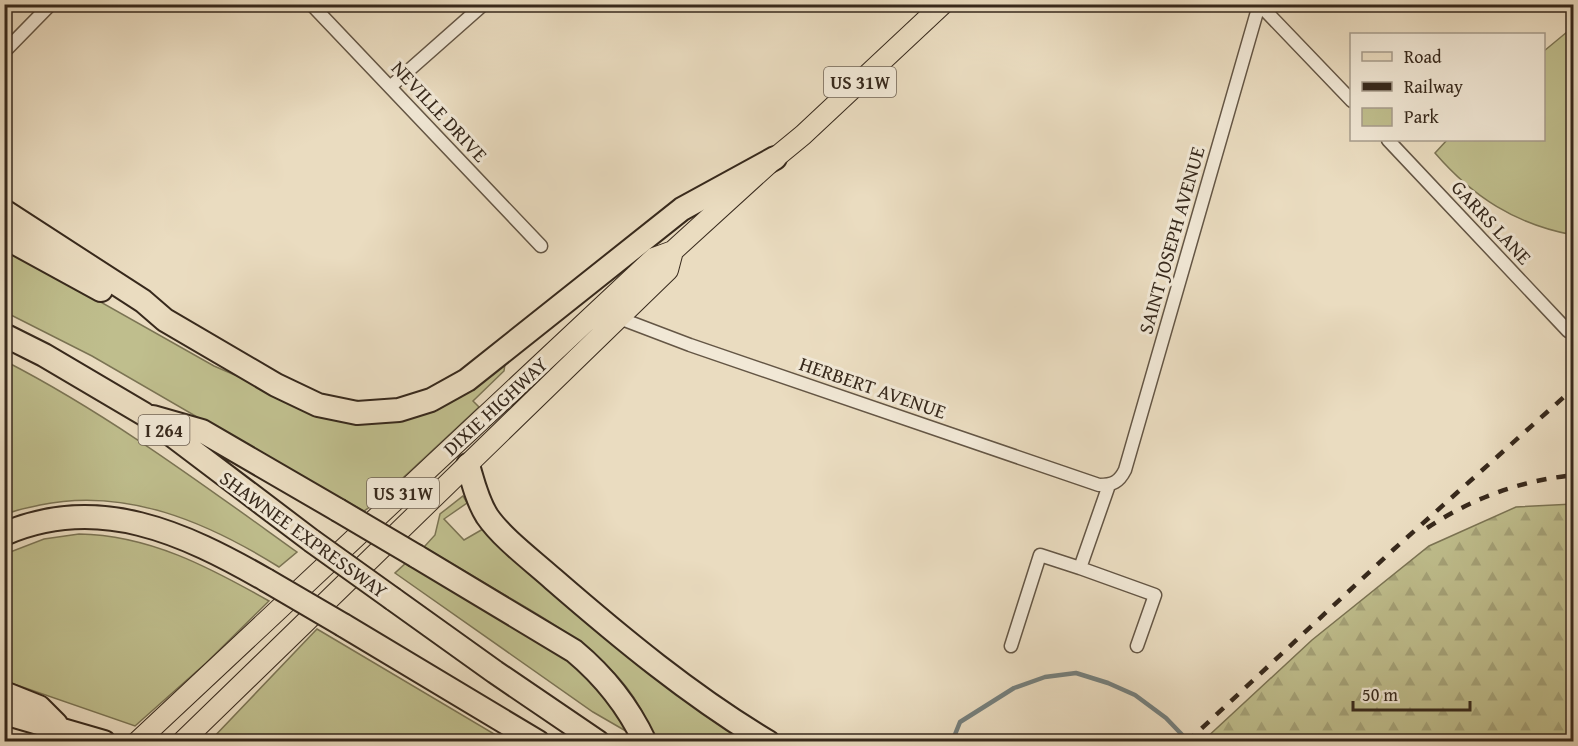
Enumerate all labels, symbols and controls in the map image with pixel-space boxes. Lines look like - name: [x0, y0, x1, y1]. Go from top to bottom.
- legend: [1350, 33, 1545, 141]
- text: Road: [1404, 43, 1442, 70]
- street label: NEVILLE DRIVE: [385, 54, 495, 168]
- road number: US 31W: [824, 67, 896, 97]
- text: Railway: [1404, 73, 1463, 100]
- text: Park: [1404, 103, 1440, 130]
- street label: SAINT JOSEPH AVENUE: [1130, 143, 1212, 337]
- street label: GARRS LANE: [1445, 173, 1539, 271]
- street label: HERBERT AVENUE: [796, 348, 950, 426]
- street label: DIXIE HIGHWAY: [436, 350, 554, 462]
- road number: I 264: [138, 415, 190, 445]
- street label: SHAWNEE EXPRESSWAY: [214, 463, 394, 605]
- road number: US 31W: [367, 478, 439, 508]
- scale bar: [1353, 674, 1470, 712]
- text: 50 m: [1362, 681, 1398, 708]

